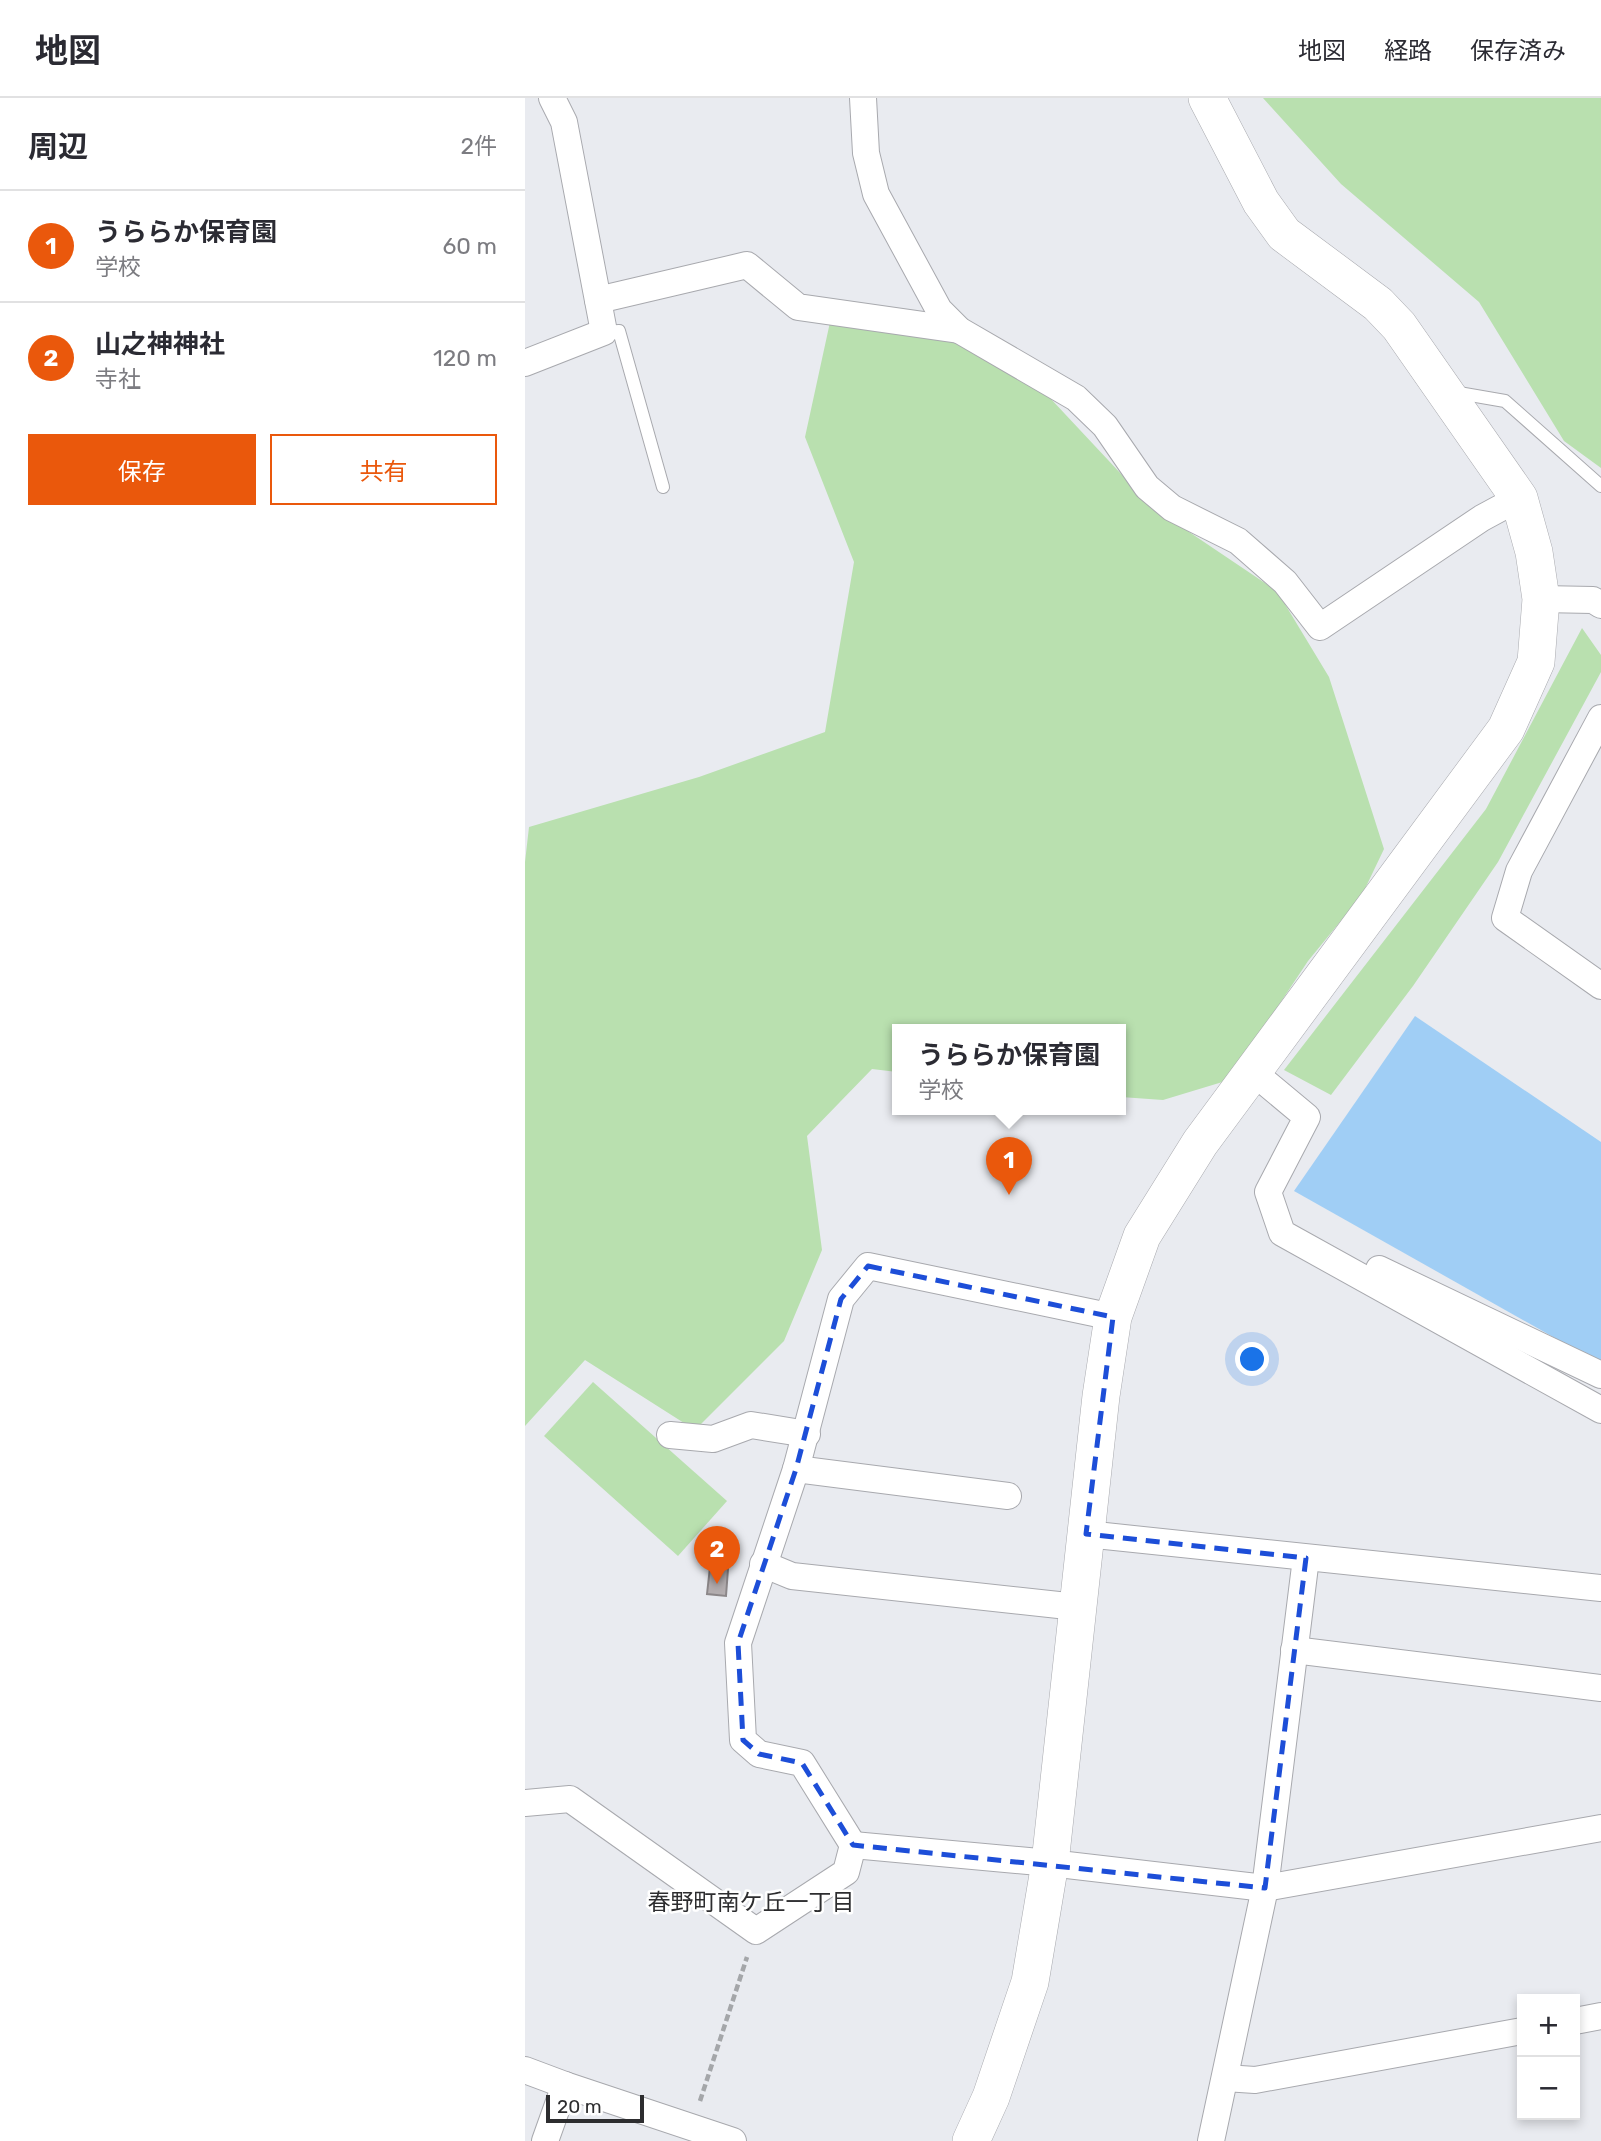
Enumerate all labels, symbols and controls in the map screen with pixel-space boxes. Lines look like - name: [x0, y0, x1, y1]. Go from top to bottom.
- text: 地図: [35, 31, 101, 70]
- text: 地図: [1298, 37, 1346, 65]
- text: 経路: [1384, 37, 1432, 65]
- text: 保存済み: [1470, 37, 1566, 65]
- text: 周辺: [28, 129, 88, 165]
- text: 2件: [460, 132, 497, 160]
- text: うららか保育園: [95, 217, 277, 248]
- text: 1: [45, 232, 57, 260]
- text: 60 m: [442, 232, 497, 260]
- text: 学校: [95, 253, 141, 281]
- text: 山之神神社: [95, 329, 225, 360]
- text: 2: [44, 344, 58, 372]
- text: 120 m: [433, 344, 497, 372]
- text: 寺社: [95, 365, 141, 393]
- button: 保存: [28, 434, 256, 505]
- button: 共有: [270, 434, 497, 505]
- popup: [892, 1024, 1126, 1115]
- text: うららか保育園: [918, 1040, 1100, 1071]
- text: 学校: [918, 1076, 964, 1104]
- pin: 1: [986, 1137, 1032, 1195]
- your location: [1235, 1342, 1269, 1376]
- pin: 2: [694, 1526, 740, 1584]
- district label: 春野町南ケ丘一丁目: [648, 1888, 855, 1916]
- map controls: [1517, 1994, 1580, 2120]
- button: +: [1517, 1994, 1580, 2057]
- button: −: [1517, 2057, 1580, 2120]
- scale bar: [546, 2092, 644, 2124]
- text: 20 m: [557, 2095, 602, 2118]

